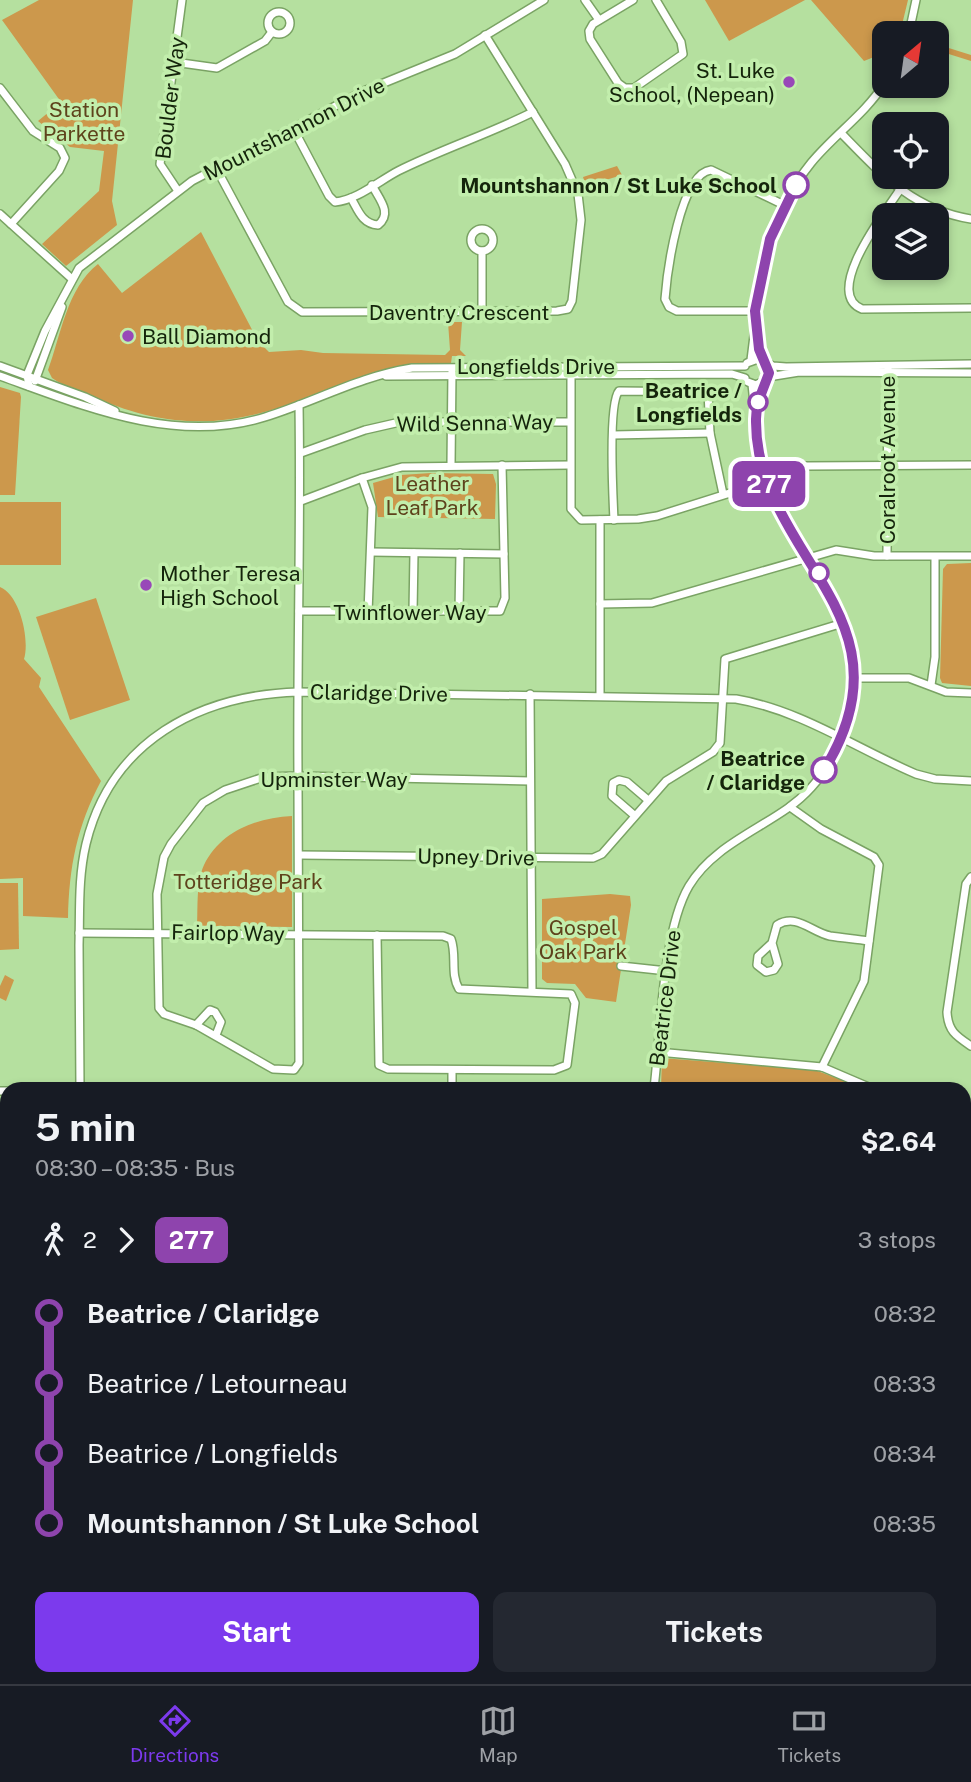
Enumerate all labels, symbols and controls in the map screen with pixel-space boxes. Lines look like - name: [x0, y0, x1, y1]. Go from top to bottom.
- north arrow: [872, 21, 948, 98]
- map controls: [872, 21, 949, 280]
- street label: Boulder Way: [150, 35, 190, 161]
- place label: St. Luke School, (Nepean): [609, 58, 775, 107]
- street label: Mountshannon Drive: [199, 72, 389, 186]
- marker: St. Luke School, (Nepean): [781, 74, 797, 90]
- park label: Station Parkette: [43, 97, 125, 146]
- button: locate: [872, 112, 949, 189]
- marker: Mountshannon / St Luke School: [783, 172, 809, 198]
- place label: Mountshannon / St Luke School: [460, 173, 777, 198]
- button: layers: [872, 203, 949, 280]
- street label: Daventry Crescent: [369, 300, 549, 325]
- place label: Ball Diamond: [142, 324, 271, 349]
- marker: Ball Diamond: [120, 328, 136, 344]
- street label: Longfields Drive: [457, 354, 615, 379]
- street label: Coralroot Avenue: [875, 376, 900, 544]
- place label: Beatrice / Longfields: [636, 378, 742, 427]
- marker: Beatrice / Longfields: [748, 392, 768, 412]
- street label: Wild Senna Way: [396, 409, 554, 437]
- line badge: 277: [729, 461, 809, 507]
- text: 277: [746, 470, 792, 498]
- park label: Leather Leaf Park: [386, 471, 479, 520]
- place label: Mother Teresa High School: [160, 561, 300, 610]
- unlabelled marker: [809, 563, 829, 583]
- marker: Mother Teresa High School: [138, 577, 154, 593]
- street label: Twinflower Way: [333, 600, 487, 625]
- street label: Claridge Drive: [310, 679, 448, 707]
- place label: Beatrice / Claridge: [706, 746, 805, 795]
- marker: Beatrice / Claridge: [811, 757, 837, 783]
- street label: Upminster Way: [260, 767, 408, 792]
- street label: Upney Drive: [417, 843, 535, 871]
- park label: Totteridge Park: [173, 869, 323, 894]
- park label: Gospel Oak Park: [539, 915, 627, 964]
- street label: Fairlop Way: [171, 920, 285, 946]
- street label: Beatrice Drive: [644, 928, 686, 1068]
- text: 5 min: [35, 1105, 136, 1150]
- text: $2.64: [861, 1126, 936, 1157]
- text: 08:30 – 08:35 · Bus: [35, 1154, 235, 1181]
- icon: walk: [35, 1221, 73, 1259]
- icon: forward: [107, 1221, 145, 1259]
- text: 2: [83, 1226, 97, 1253]
- text: 277: [169, 1226, 214, 1254]
- text: 3 stops: [858, 1226, 936, 1253]
- text: Beatrice / Claridge: [87, 1298, 320, 1329]
- text: 08:32: [874, 1300, 936, 1327]
- text: Beatrice / Letourneau: [87, 1368, 347, 1399]
- text: 08:33: [873, 1370, 936, 1397]
- text: Beatrice / Longfields: [87, 1438, 338, 1469]
- text: 08:34: [873, 1440, 936, 1467]
- text: Mountshannon / St Luke School: [87, 1508, 479, 1539]
- text: 08:35: [873, 1510, 936, 1537]
- button: Start: [35, 1592, 479, 1672]
- button: Tickets: [493, 1592, 936, 1672]
- tab: Directions: [130, 1702, 219, 1766]
- tab: Map: [479, 1702, 518, 1766]
- tab: Tickets: [777, 1702, 841, 1766]

